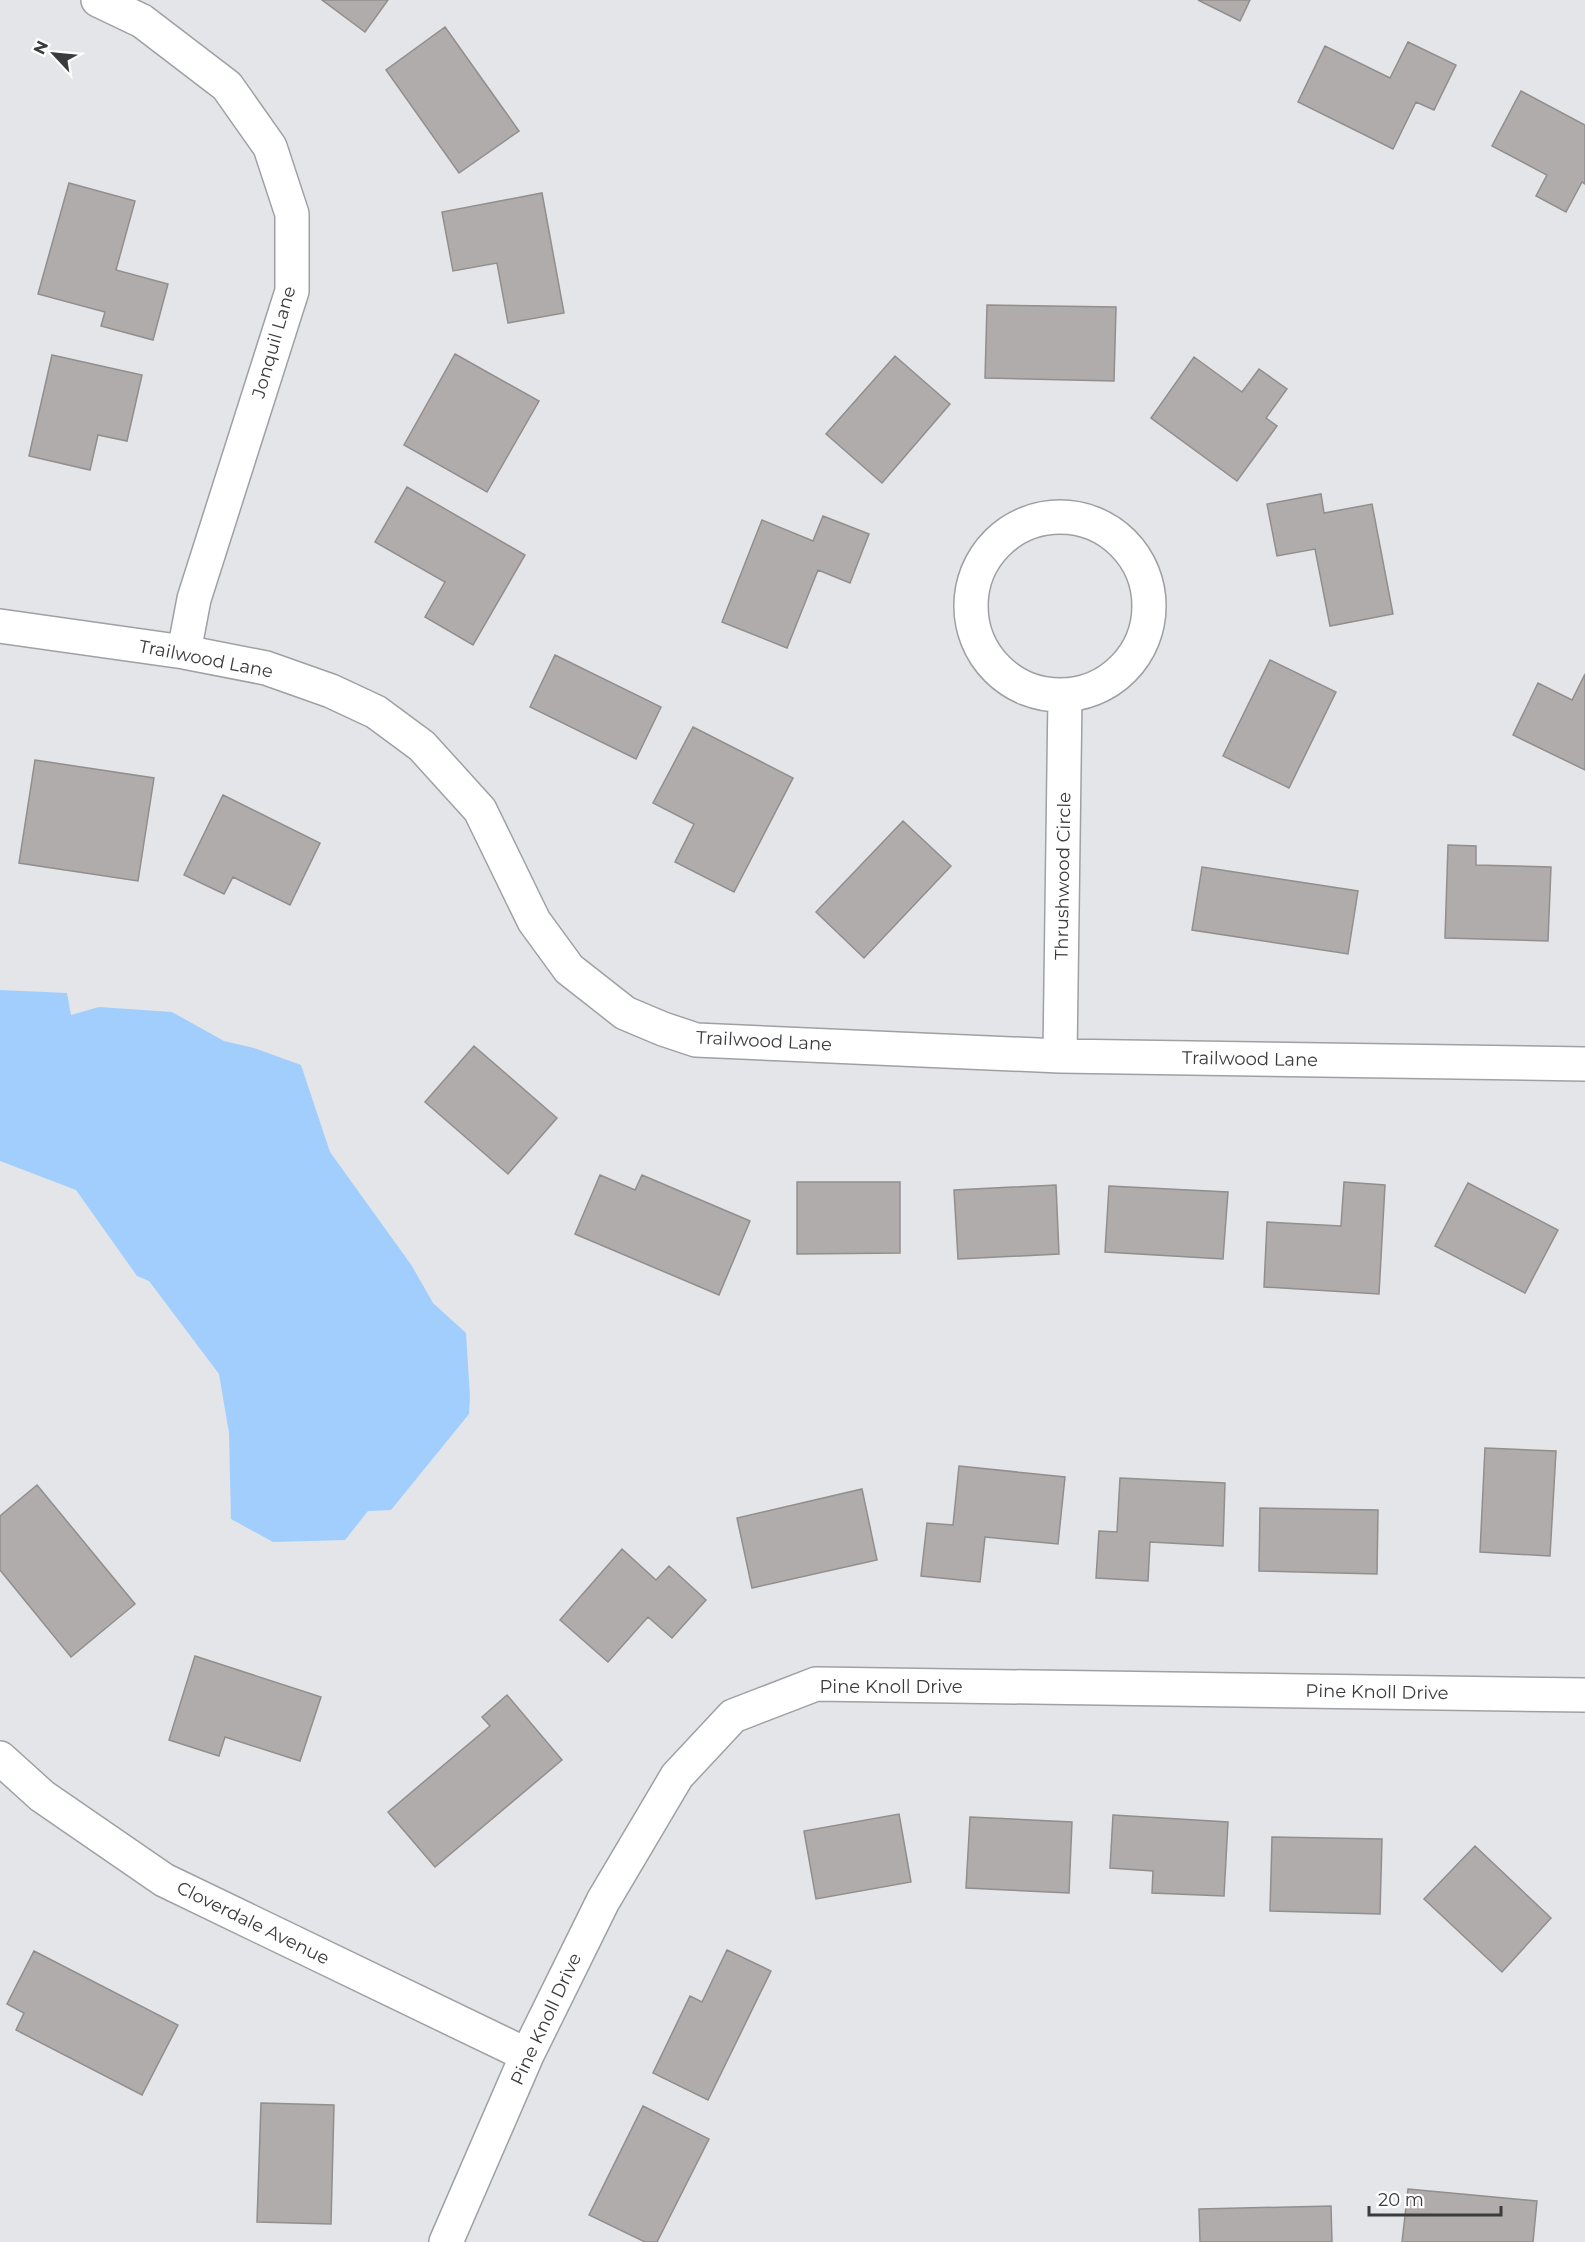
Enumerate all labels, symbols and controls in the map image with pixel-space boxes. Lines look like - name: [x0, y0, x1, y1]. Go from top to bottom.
- north arrow: [24, 24, 84, 84]
- text: N: [30, 38, 52, 58]
- street label: Jonquil Lane: [247, 283, 301, 401]
- street label: Trailwood Lane: [137, 635, 275, 683]
- street label: Thrushwood Circle: [1051, 792, 1075, 960]
- street label: Trailwood Lane: [695, 1026, 833, 1056]
- street label: Trailwood Lane: [1182, 1047, 1318, 1071]
- street label: Pine Knoll Drive: [819, 1676, 963, 1698]
- street label: Pine Knoll Drive: [1305, 1680, 1449, 1704]
- street label: Cloverdale Avenue: [173, 1876, 333, 1970]
- street label: Pine Knoll Drive: [506, 1949, 586, 2089]
- scale bar: [1369, 2179, 1501, 2217]
- text: 20 m: [1378, 2189, 1424, 2211]

